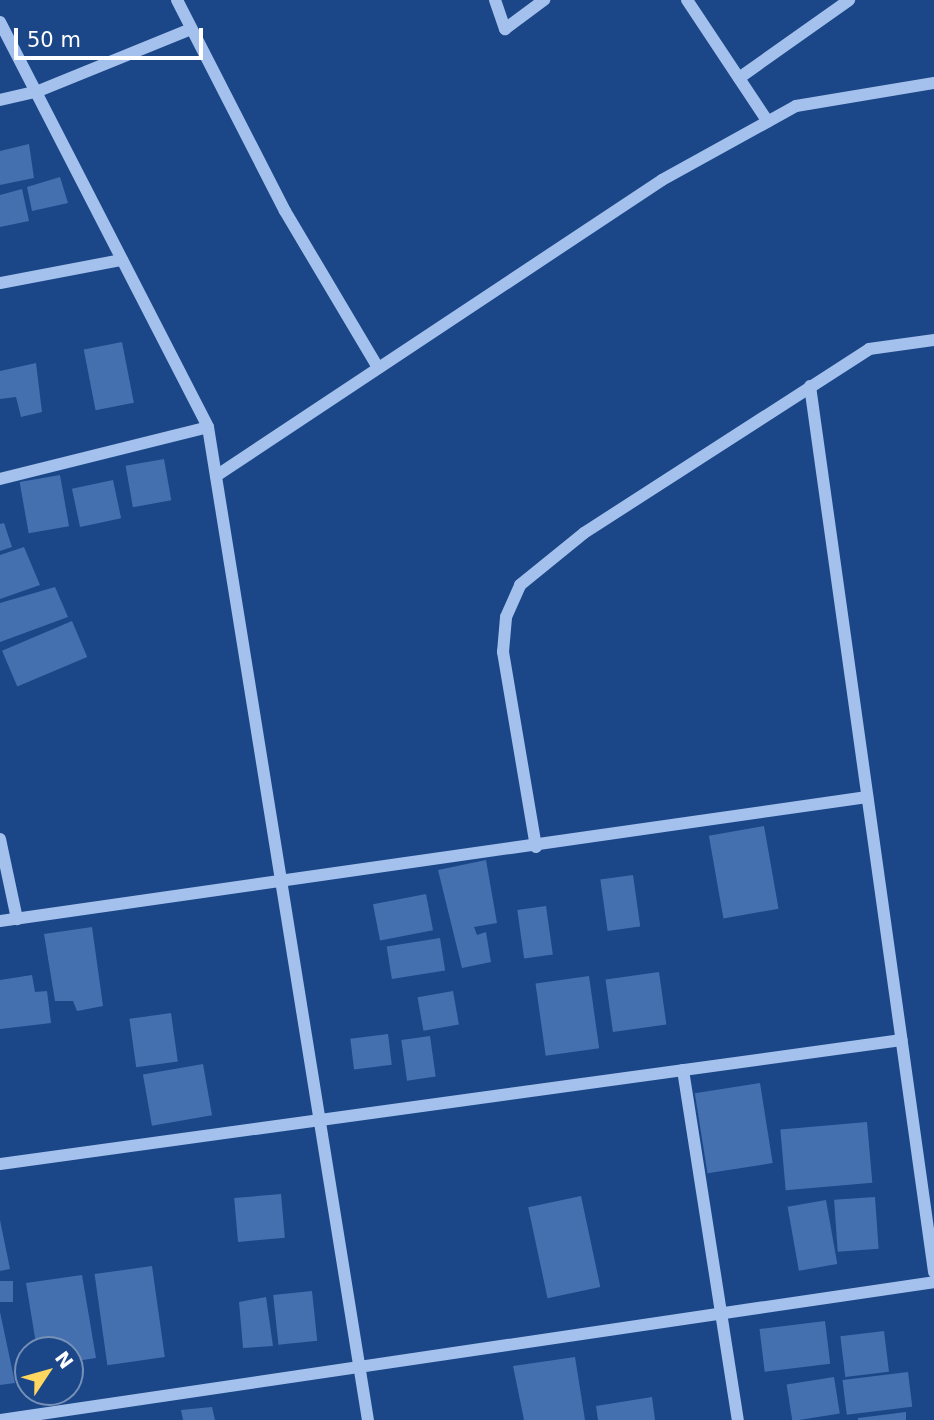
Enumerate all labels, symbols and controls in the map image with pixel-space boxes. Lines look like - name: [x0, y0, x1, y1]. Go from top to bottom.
- scale bar: [18, 14, 206, 58]
- text: 50 m: [27, 28, 81, 52]
- north arrow: [14, 1336, 84, 1406]
- text: N: [51, 1347, 78, 1373]

